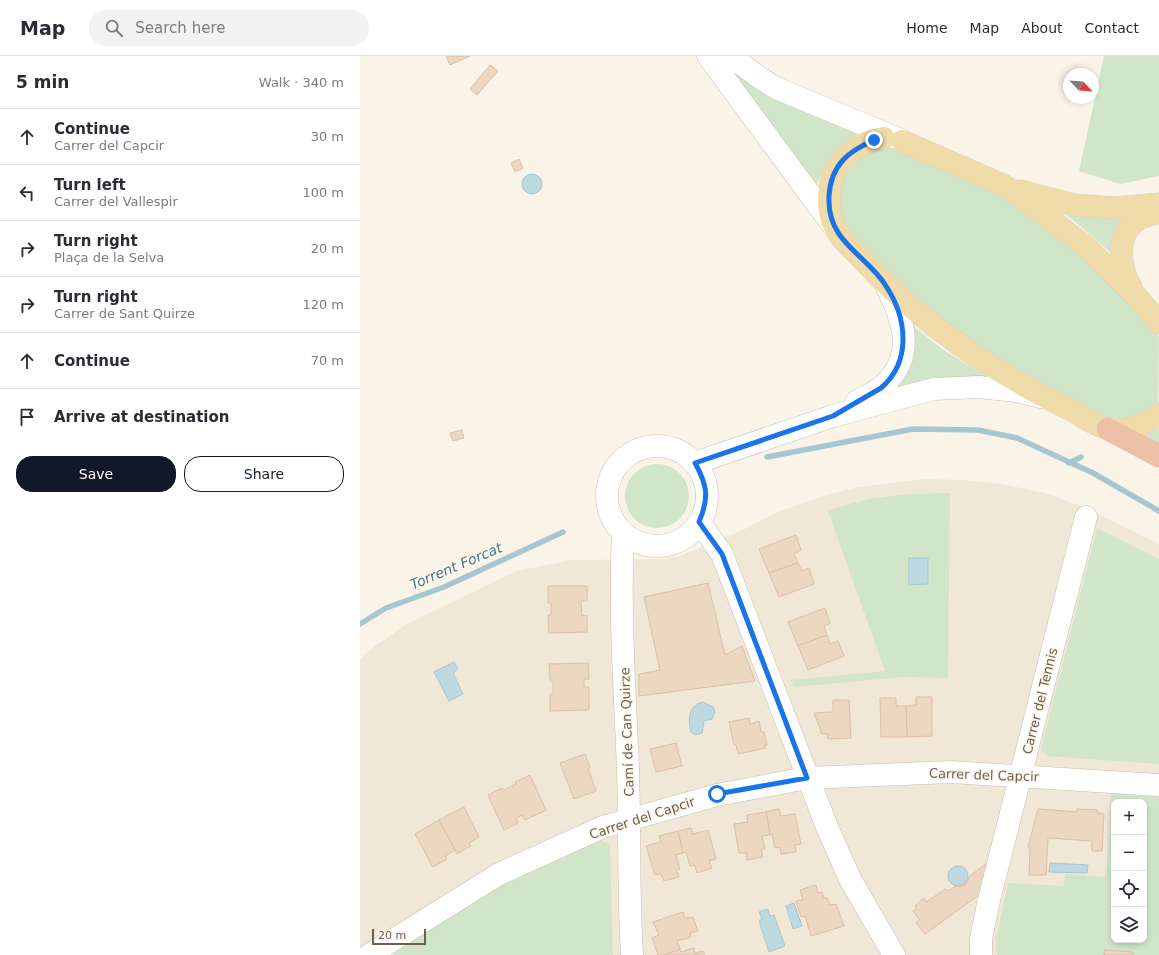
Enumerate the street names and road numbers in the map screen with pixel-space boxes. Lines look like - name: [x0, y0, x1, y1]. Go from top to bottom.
- street label: Carrer del Tennis: [1020, 646, 1061, 756]
- street label: Camí de Can Quirze: [617, 667, 637, 797]
- street label: Carrer del Capcir: [929, 766, 1040, 784]
- street label: Carrer del Capcir: [587, 794, 697, 842]

